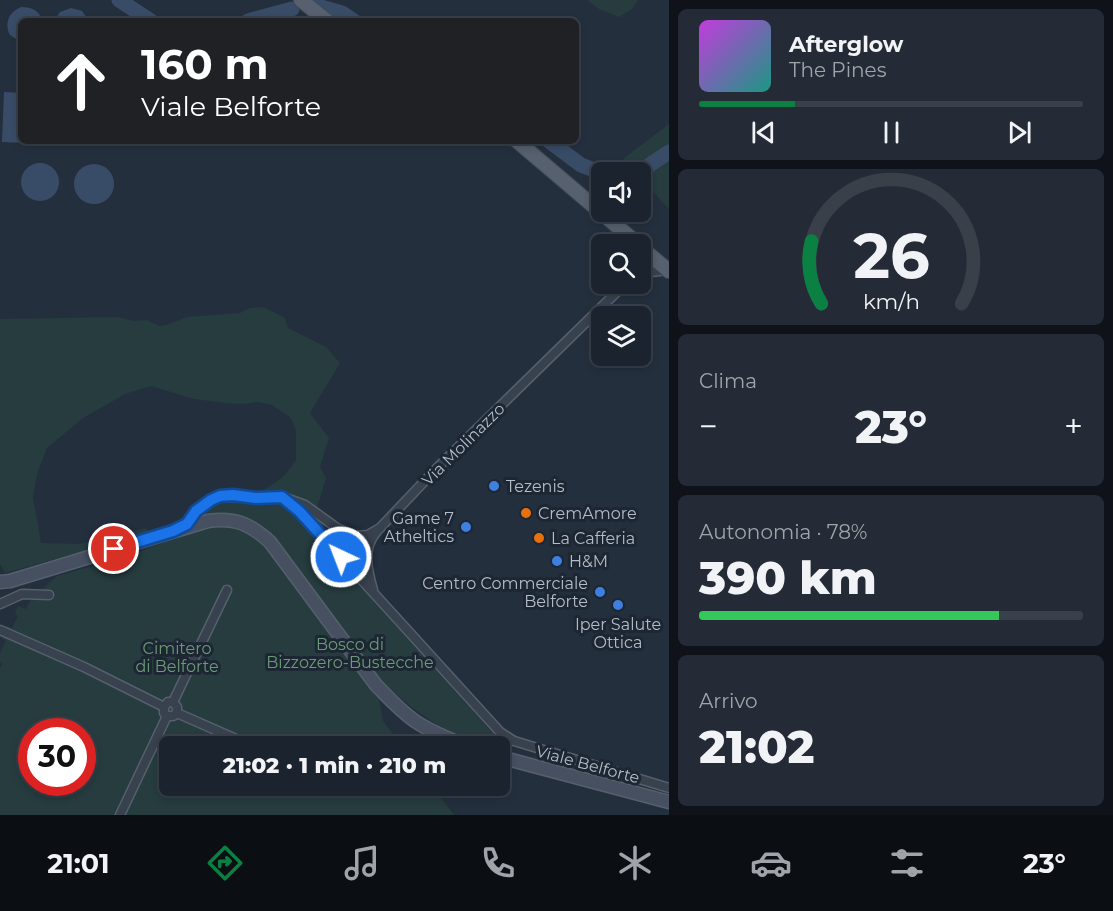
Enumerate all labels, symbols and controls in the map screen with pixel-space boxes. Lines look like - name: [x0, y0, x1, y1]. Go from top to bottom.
- text: Afterglow: [789, 31, 903, 58]
- text: 160 m: [141, 38, 269, 90]
- icon: ahead: [42, 42, 120, 120]
- text: The Pines: [789, 58, 886, 82]
- text: Viale Belforte: [141, 90, 321, 123]
- icon: previous: [747, 116, 780, 149]
- icon: pause: [875, 116, 908, 149]
- icon: next: [1003, 116, 1036, 149]
- map controls: [591, 162, 651, 366]
- button: sound: [591, 162, 651, 222]
- text: 26: [853, 218, 929, 294]
- button: search: [591, 234, 651, 294]
- text: km/h: [862, 289, 920, 315]
- button: layers: [591, 306, 651, 366]
- text: Clima: [699, 369, 757, 393]
- street label: Via Molinazzo: [418, 399, 509, 490]
- text: 23°: [855, 399, 927, 454]
- text: −: [699, 406, 718, 446]
- text: +: [1064, 406, 1083, 446]
- place label: Tezenis: [506, 477, 565, 496]
- marker: Tezenis: [487, 479, 501, 493]
- place label: CremAmore: [538, 504, 637, 523]
- marker: CremAmore: [519, 506, 533, 520]
- place label: Game 7 Atheltics: [384, 509, 454, 546]
- marker: Game 7 Atheltics: [459, 520, 473, 534]
- text: Autonomia · 78%: [699, 520, 867, 544]
- pin: [88, 523, 139, 574]
- position arrow: [309, 525, 373, 589]
- place label: La Cafferia: [551, 529, 635, 548]
- marker: La Cafferia: [532, 531, 546, 545]
- icon: arrive: [97, 532, 130, 565]
- text: 390 km: [699, 550, 877, 605]
- place label: H&M: [569, 552, 608, 571]
- marker: H&M: [550, 554, 564, 568]
- place label: Centro Commerciale Belforte: [422, 574, 588, 611]
- marker: Centro Commerciale Belforte: [593, 585, 607, 599]
- marker: Iper Salute Ottica: [611, 598, 625, 612]
- place label: Iper Salute Ottica: [575, 615, 661, 652]
- park label: Bosco di Bizzozero-Bustecche: [266, 635, 434, 672]
- park label: Cimitero di Belforte: [135, 639, 219, 676]
- text: Arrivo: [699, 689, 758, 713]
- speed limit sign: 30: [18, 718, 96, 796]
- text: 21:02: [699, 719, 814, 774]
- street label: Viale Belforte: [534, 742, 642, 787]
- text: 21:02 · 1 min · 210 m: [223, 752, 446, 779]
- icon: directions: [204, 842, 246, 884]
- icon: music: [341, 842, 383, 884]
- icon: phone: [477, 842, 519, 884]
- icon: climate: [614, 842, 656, 884]
- icon: car: [750, 842, 792, 884]
- icon: filters: [886, 842, 928, 884]
- text: 21:01: [47, 847, 110, 880]
- text: 23°: [1023, 847, 1066, 880]

